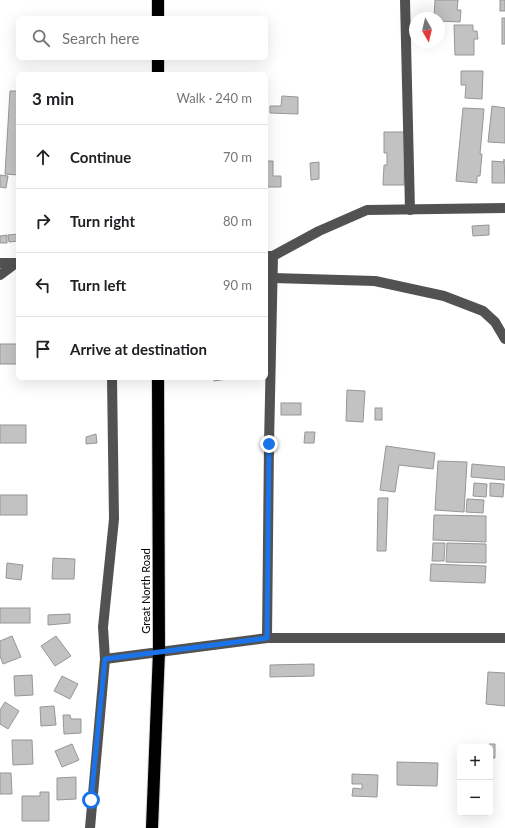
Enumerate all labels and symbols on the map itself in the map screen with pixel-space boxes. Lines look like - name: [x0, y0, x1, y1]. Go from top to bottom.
- north arrow: [409, 12, 445, 48]
- route end: [260, 435, 278, 453]
- street label: Great North Road: [139, 548, 152, 634]
- route start: [82, 791, 100, 809]

